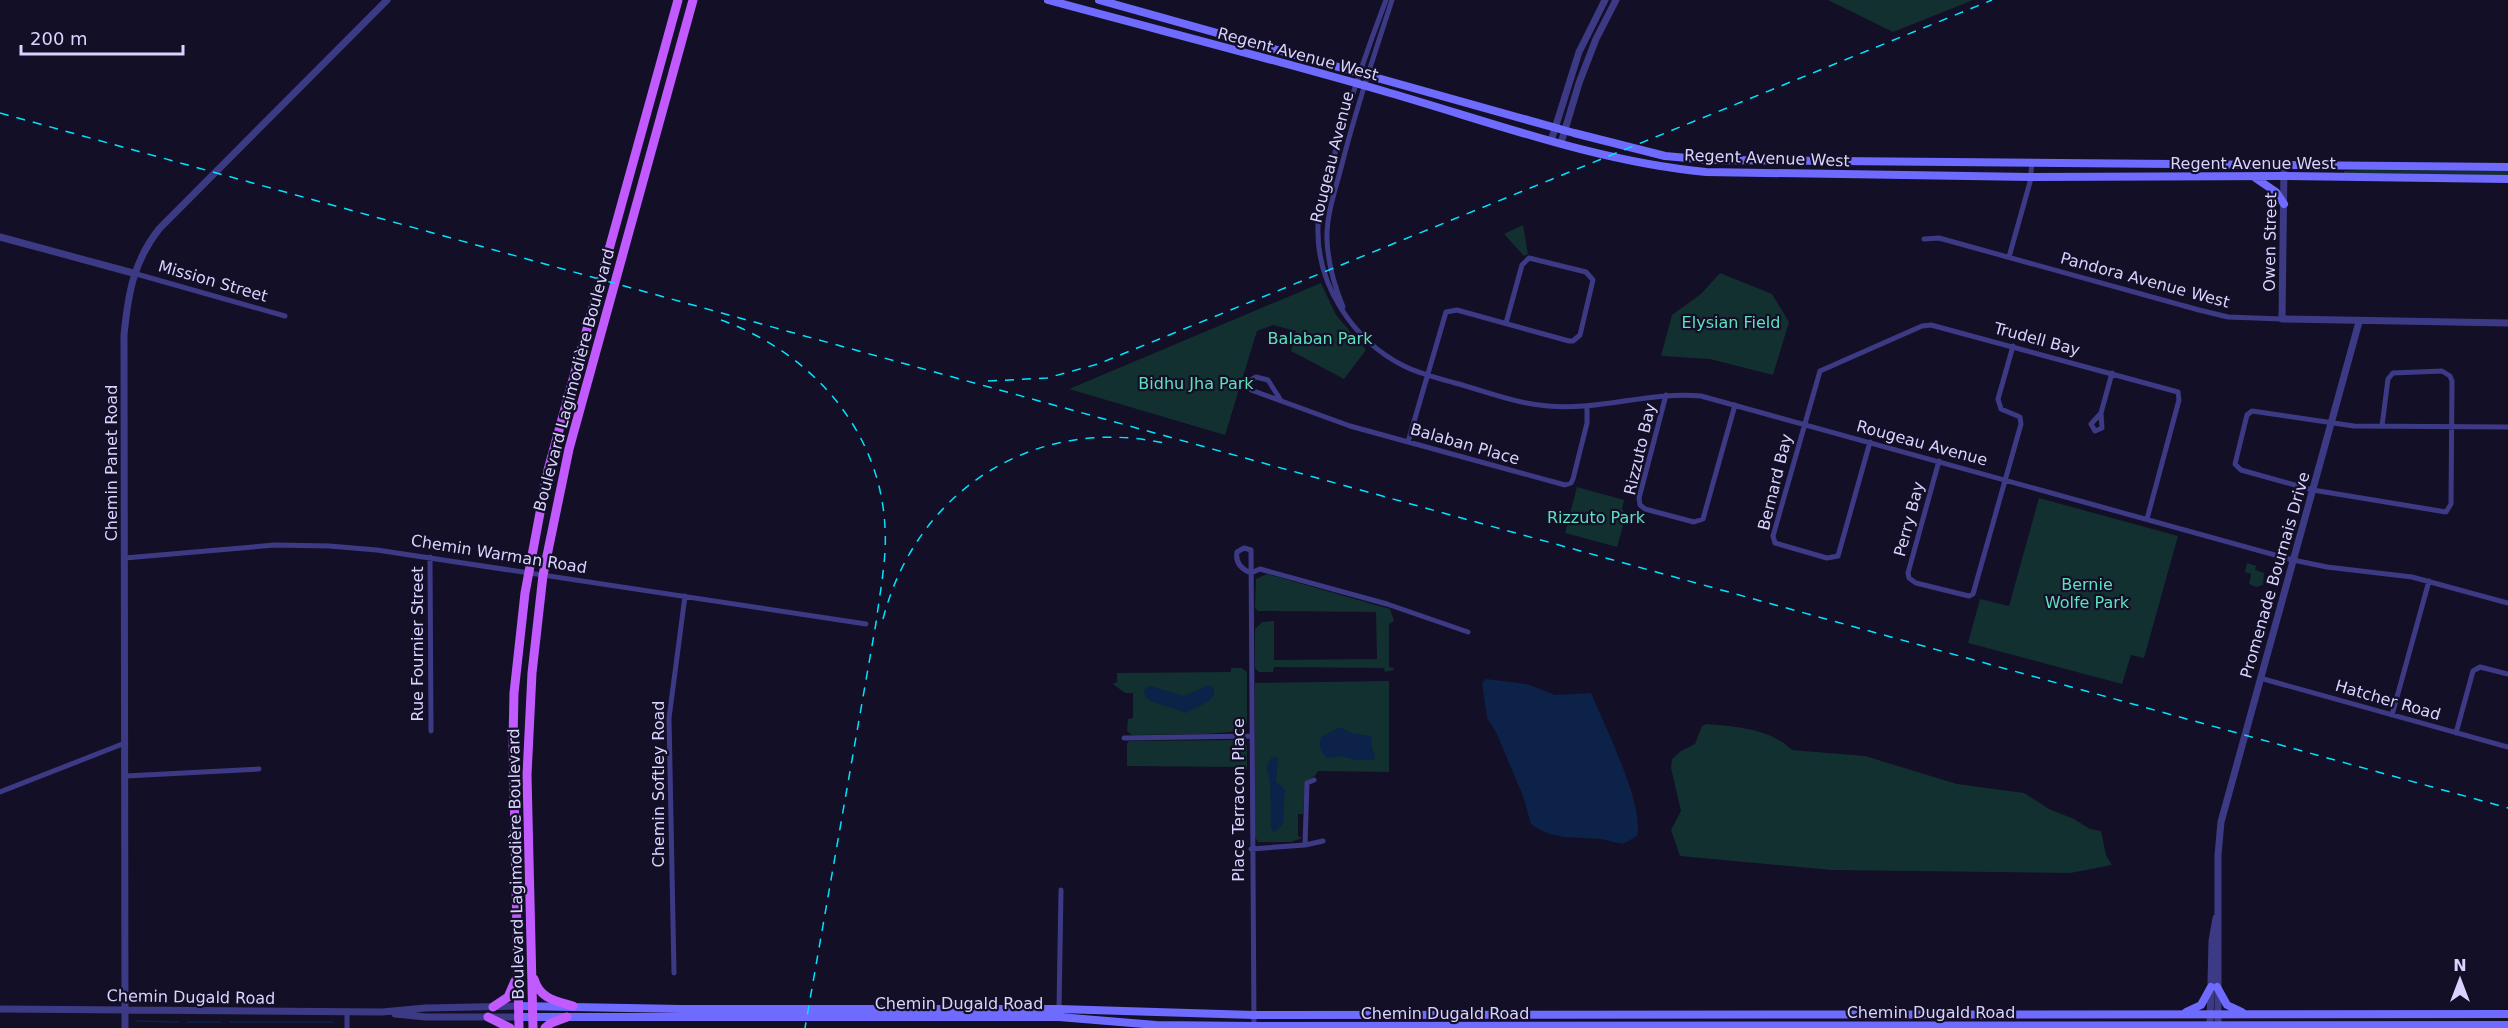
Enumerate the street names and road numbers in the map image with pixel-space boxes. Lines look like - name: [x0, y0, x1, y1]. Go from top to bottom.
- street label: Regent Avenue West: [1216, 23, 1380, 85]
- street label: Rougeau Avenue: [1306, 89, 1358, 225]
- street label: Regent Avenue West: [1684, 146, 1850, 170]
- street label: Regent Avenue West: [2170, 154, 2336, 173]
- street label: Owen Street: [2260, 192, 2280, 292]
- street label: Boulevard Lagimodière Boulevard: [530, 247, 618, 513]
- street label: Pandora Avenue West: [2058, 248, 2232, 312]
- street label: Mission Street: [156, 256, 270, 306]
- street label: Trudell Bay: [1991, 318, 2082, 360]
- street label: Chemin Panet Road: [102, 385, 121, 541]
- street label: Rizzuto Bay: [1620, 401, 1660, 497]
- street label: Rougeau Avenue: [1854, 416, 1990, 470]
- street label: Balaban Place: [1408, 419, 1522, 469]
- street label: Bernard Bay: [1754, 432, 1796, 532]
- street label: Promenade Bournais Drive: [2236, 470, 2314, 680]
- street label: Perry Bay: [1890, 480, 1928, 558]
- street label: Chemin Warman Road: [410, 531, 588, 577]
- street label: Rue Fournier Street: [408, 566, 427, 722]
- street label: Hatcher Road: [2333, 676, 2443, 724]
- street label: Chemin Softley Road: [649, 701, 668, 867]
- street label: Place Terracon Place: [1229, 718, 1248, 882]
- street label: Boulevard Lagimodière Boulevard: [504, 728, 528, 1000]
- street label: Chemin Dugald Road: [107, 986, 275, 1008]
- street label: Chemin Dugald Road: [875, 994, 1043, 1013]
- street label: Chemin Dugald Road: [1847, 1003, 2015, 1022]
- street label: Chemin Dugald Road: [1361, 1004, 1529, 1023]

